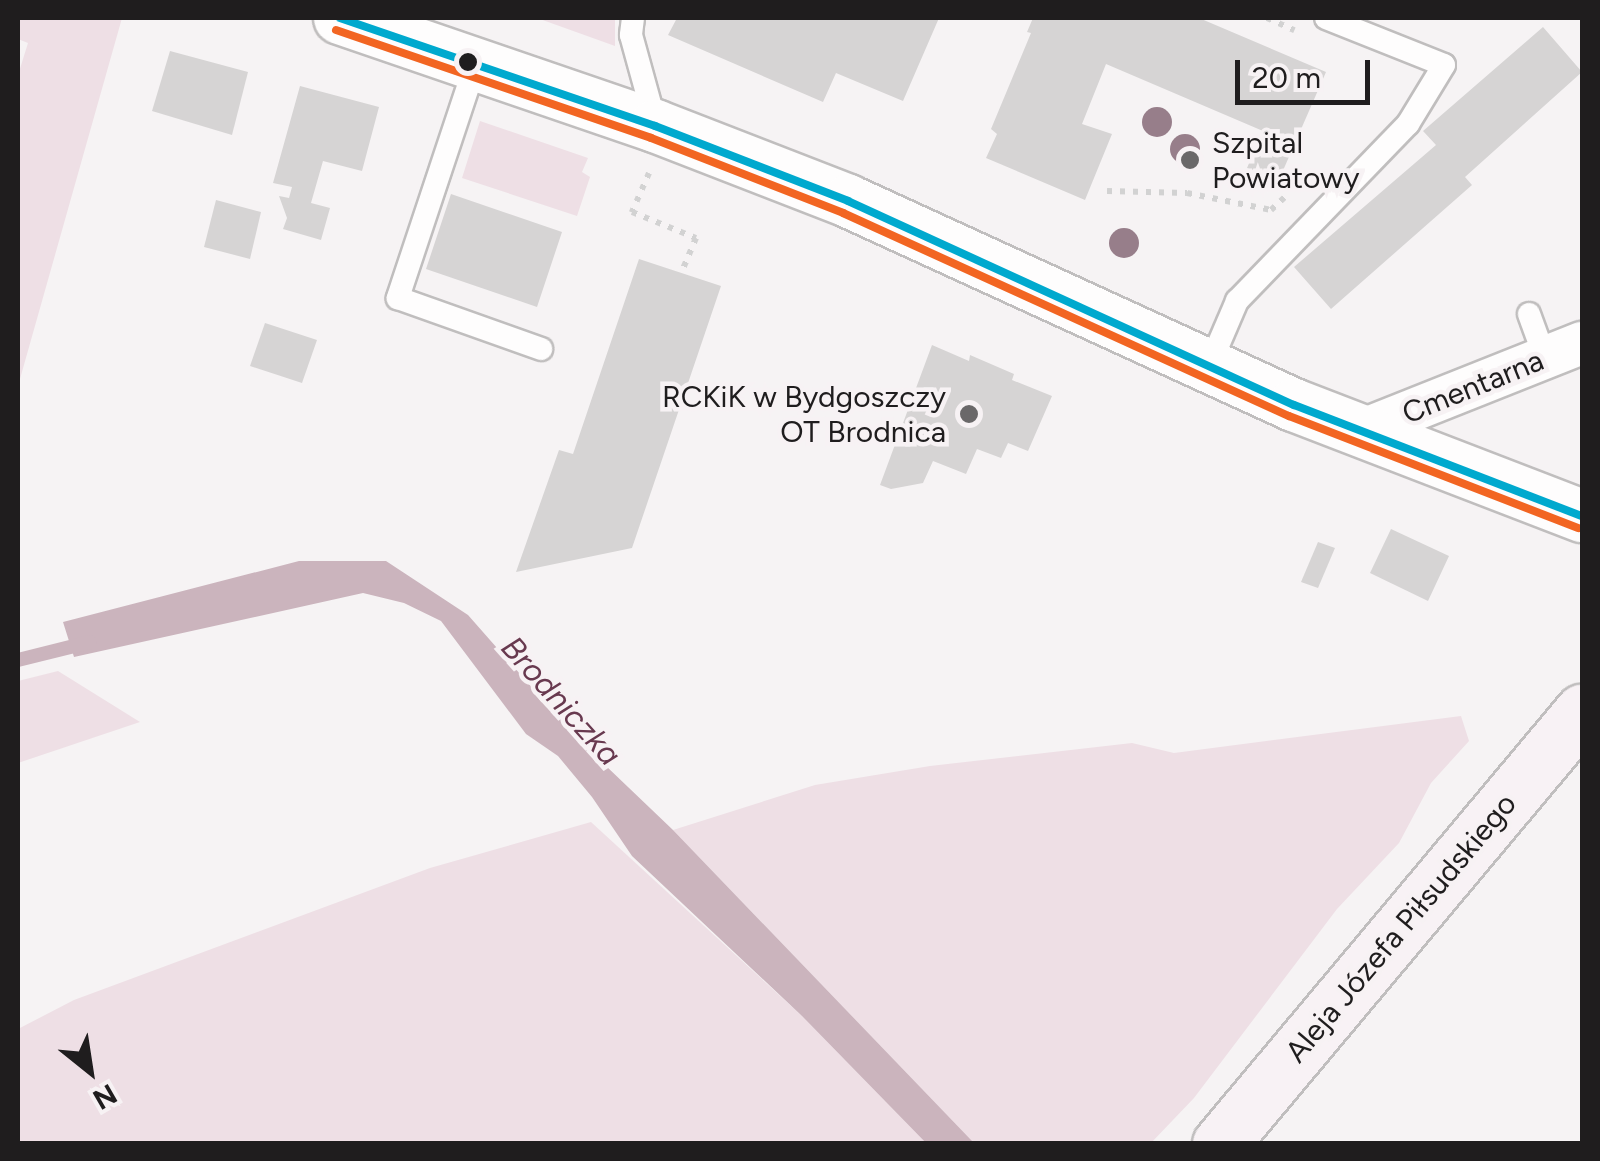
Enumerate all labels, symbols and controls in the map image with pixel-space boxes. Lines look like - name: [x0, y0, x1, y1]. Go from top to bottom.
- scale bar: [1240, 40, 1375, 102]
- unlabelled marker: [458, 52, 478, 72]
- text: 20 m: [1252, 59, 1321, 96]
- place label: Szpital Powiatowy: [1212, 125, 1359, 196]
- marker: Szpital Powiatowy: [1177, 147, 1203, 173]
- street label: Cmentarna: [1397, 342, 1549, 432]
- place label: RCKiK w Bydgoszczy OT Brodnica: [662, 379, 946, 450]
- marker: RCKiK w Bydgoszczy OT Brodnica: [956, 401, 982, 427]
- water label: Brodniczka: [493, 629, 629, 773]
- street label: Aleja Józefa Piłsudskiego: [1278, 786, 1524, 1070]
- north arrow: [40, 1021, 140, 1121]
- text: N: [87, 1077, 123, 1117]

